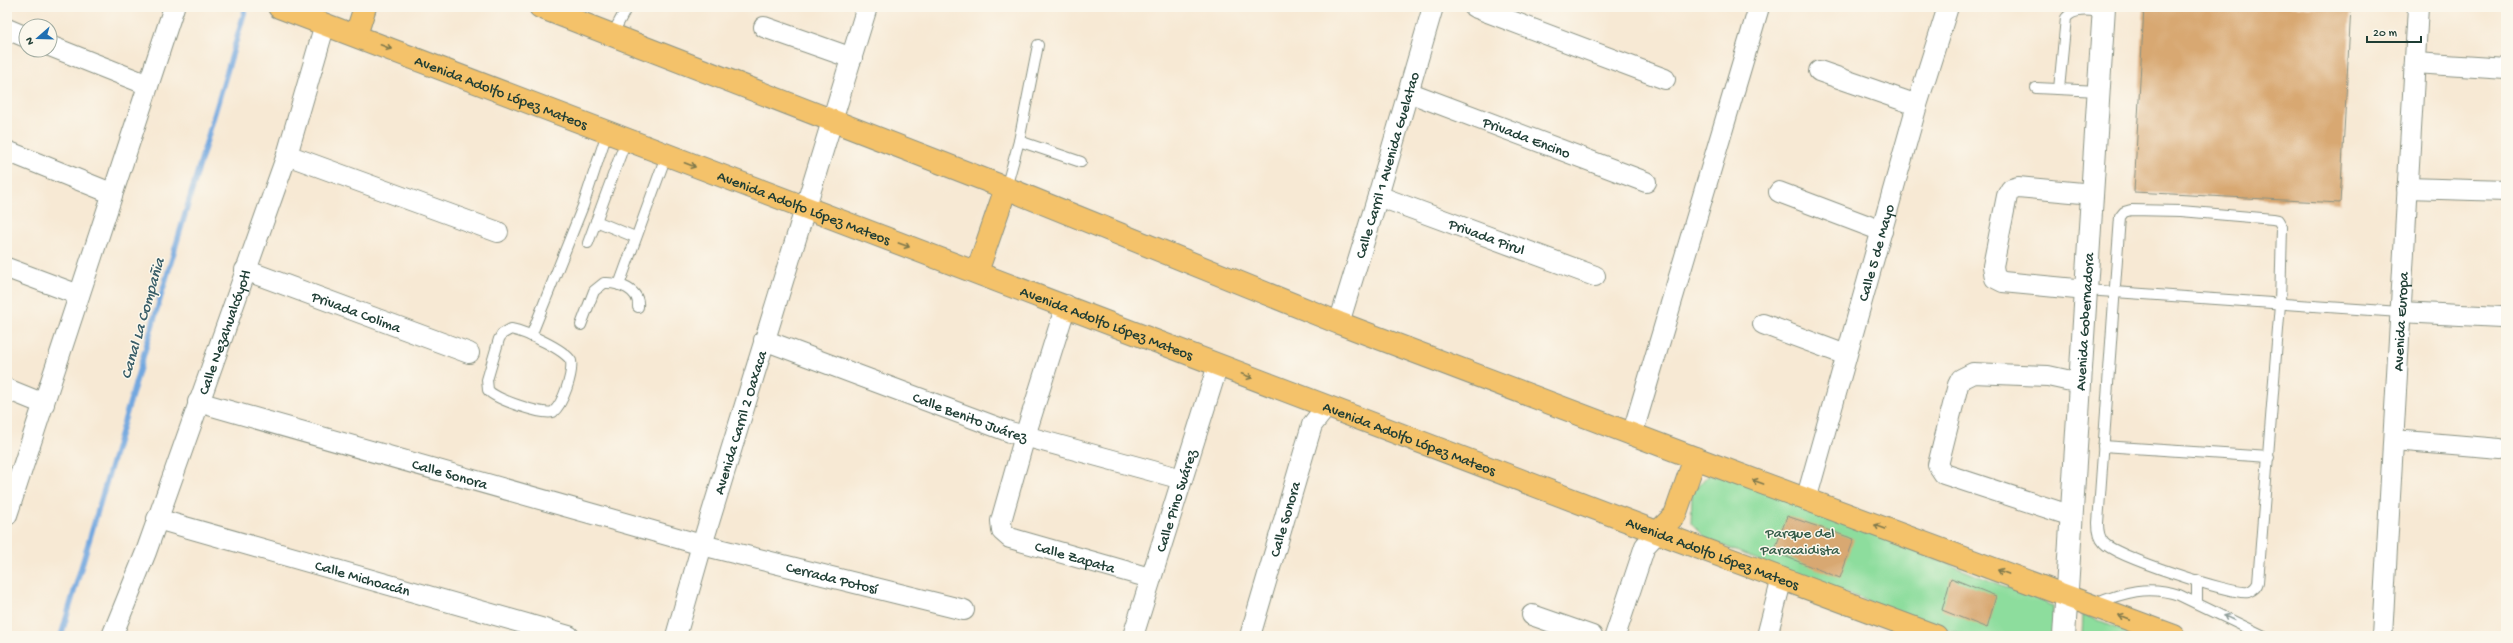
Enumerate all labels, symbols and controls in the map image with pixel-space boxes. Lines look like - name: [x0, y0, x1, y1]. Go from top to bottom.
- north arrow: [18, 18, 58, 58]
- scale bar: [2367, 18, 2421, 44]
- text: 20 m: [2373, 27, 2398, 41]
- text: N: [24, 35, 37, 46]
- one-way arrow: [380, 43, 392, 51]
- street label: Avenida Adolfo López Mateos: [412, 53, 590, 135]
- street label: Calle Carril 1 Avenida Guelatao: [1352, 70, 1425, 261]
- street label: Privada Encino: [1479, 114, 1573, 164]
- one-way arrow: [684, 161, 696, 169]
- street label: Avenida Adolfo López Mateos: [714, 168, 893, 250]
- street label: Calle 5 de Mayo: [1855, 202, 1900, 304]
- street label: Privada Pirul: [1445, 215, 1527, 260]
- one-way arrow: [897, 241, 909, 249]
- street label: Avenida Gobernadora: [2073, 252, 2099, 391]
- water label: Canal La Compañia: [118, 255, 171, 382]
- street label: Calle Nezahualcóyotl: [196, 268, 256, 398]
- street label: Avenida Europa: [2390, 271, 2414, 372]
- street label: Avenida Adolfo López Mateos: [1017, 283, 1196, 366]
- street label: Privada Colima: [308, 288, 404, 338]
- street label: Avenida Carril 2 Oaxaca: [711, 348, 772, 497]
- one-way arrow: [1241, 373, 1253, 381]
- street label: Calle Benito Juárez: [910, 389, 1029, 447]
- street label: Avenida Adolfo López Mateos: [1320, 399, 1498, 481]
- street label: Calle Pino Suárez: [1153, 447, 1202, 555]
- street label: Calle Sonora: [410, 456, 490, 495]
- one-way arrow: [1753, 478, 1765, 486]
- street label: Calle Sonora: [1267, 479, 1306, 559]
- street label: Avenida Adolfo López Mateos: [1623, 514, 1802, 595]
- one-way arrow: [1875, 523, 1887, 531]
- park label: Parque del Paracaidista: [1760, 525, 1840, 560]
- street label: Calle Zapata: [1032, 539, 1117, 579]
- street label: Calle Michoacán: [313, 557, 412, 601]
- street label: Cerrada Potosí: [784, 559, 880, 600]
- one-way arrow: [1997, 567, 2009, 575]
- one-way arrow: [2119, 613, 2131, 621]
- one-way arrow: [2224, 614, 2236, 621]

